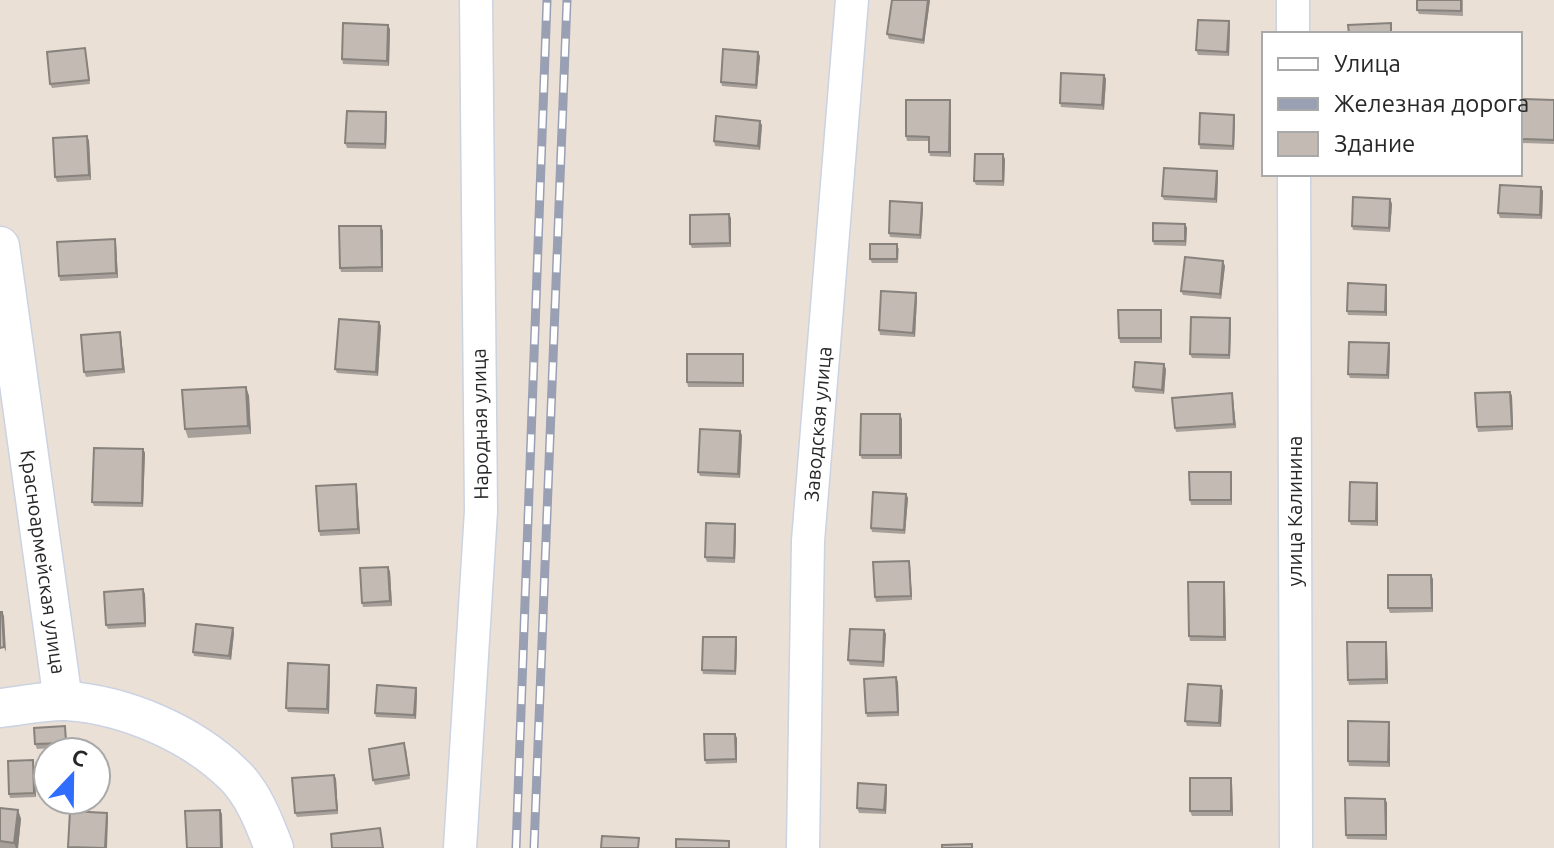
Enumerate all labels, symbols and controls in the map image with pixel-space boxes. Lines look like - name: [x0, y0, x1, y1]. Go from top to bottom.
- legend: [1262, 32, 1522, 176]
- text: Улица: [1334, 50, 1401, 77]
- text: Железная дорога: [1334, 90, 1529, 117]
- text: Здание: [1334, 130, 1415, 157]
- street label: Заводская улица: [799, 345, 836, 503]
- street label: Народная улица: [467, 348, 492, 500]
- street label: улица Калинина: [1283, 436, 1306, 586]
- street label: Красноармейская улица: [16, 448, 71, 676]
- north arrow: [32, 736, 112, 816]
- text: С: [68, 743, 91, 771]

